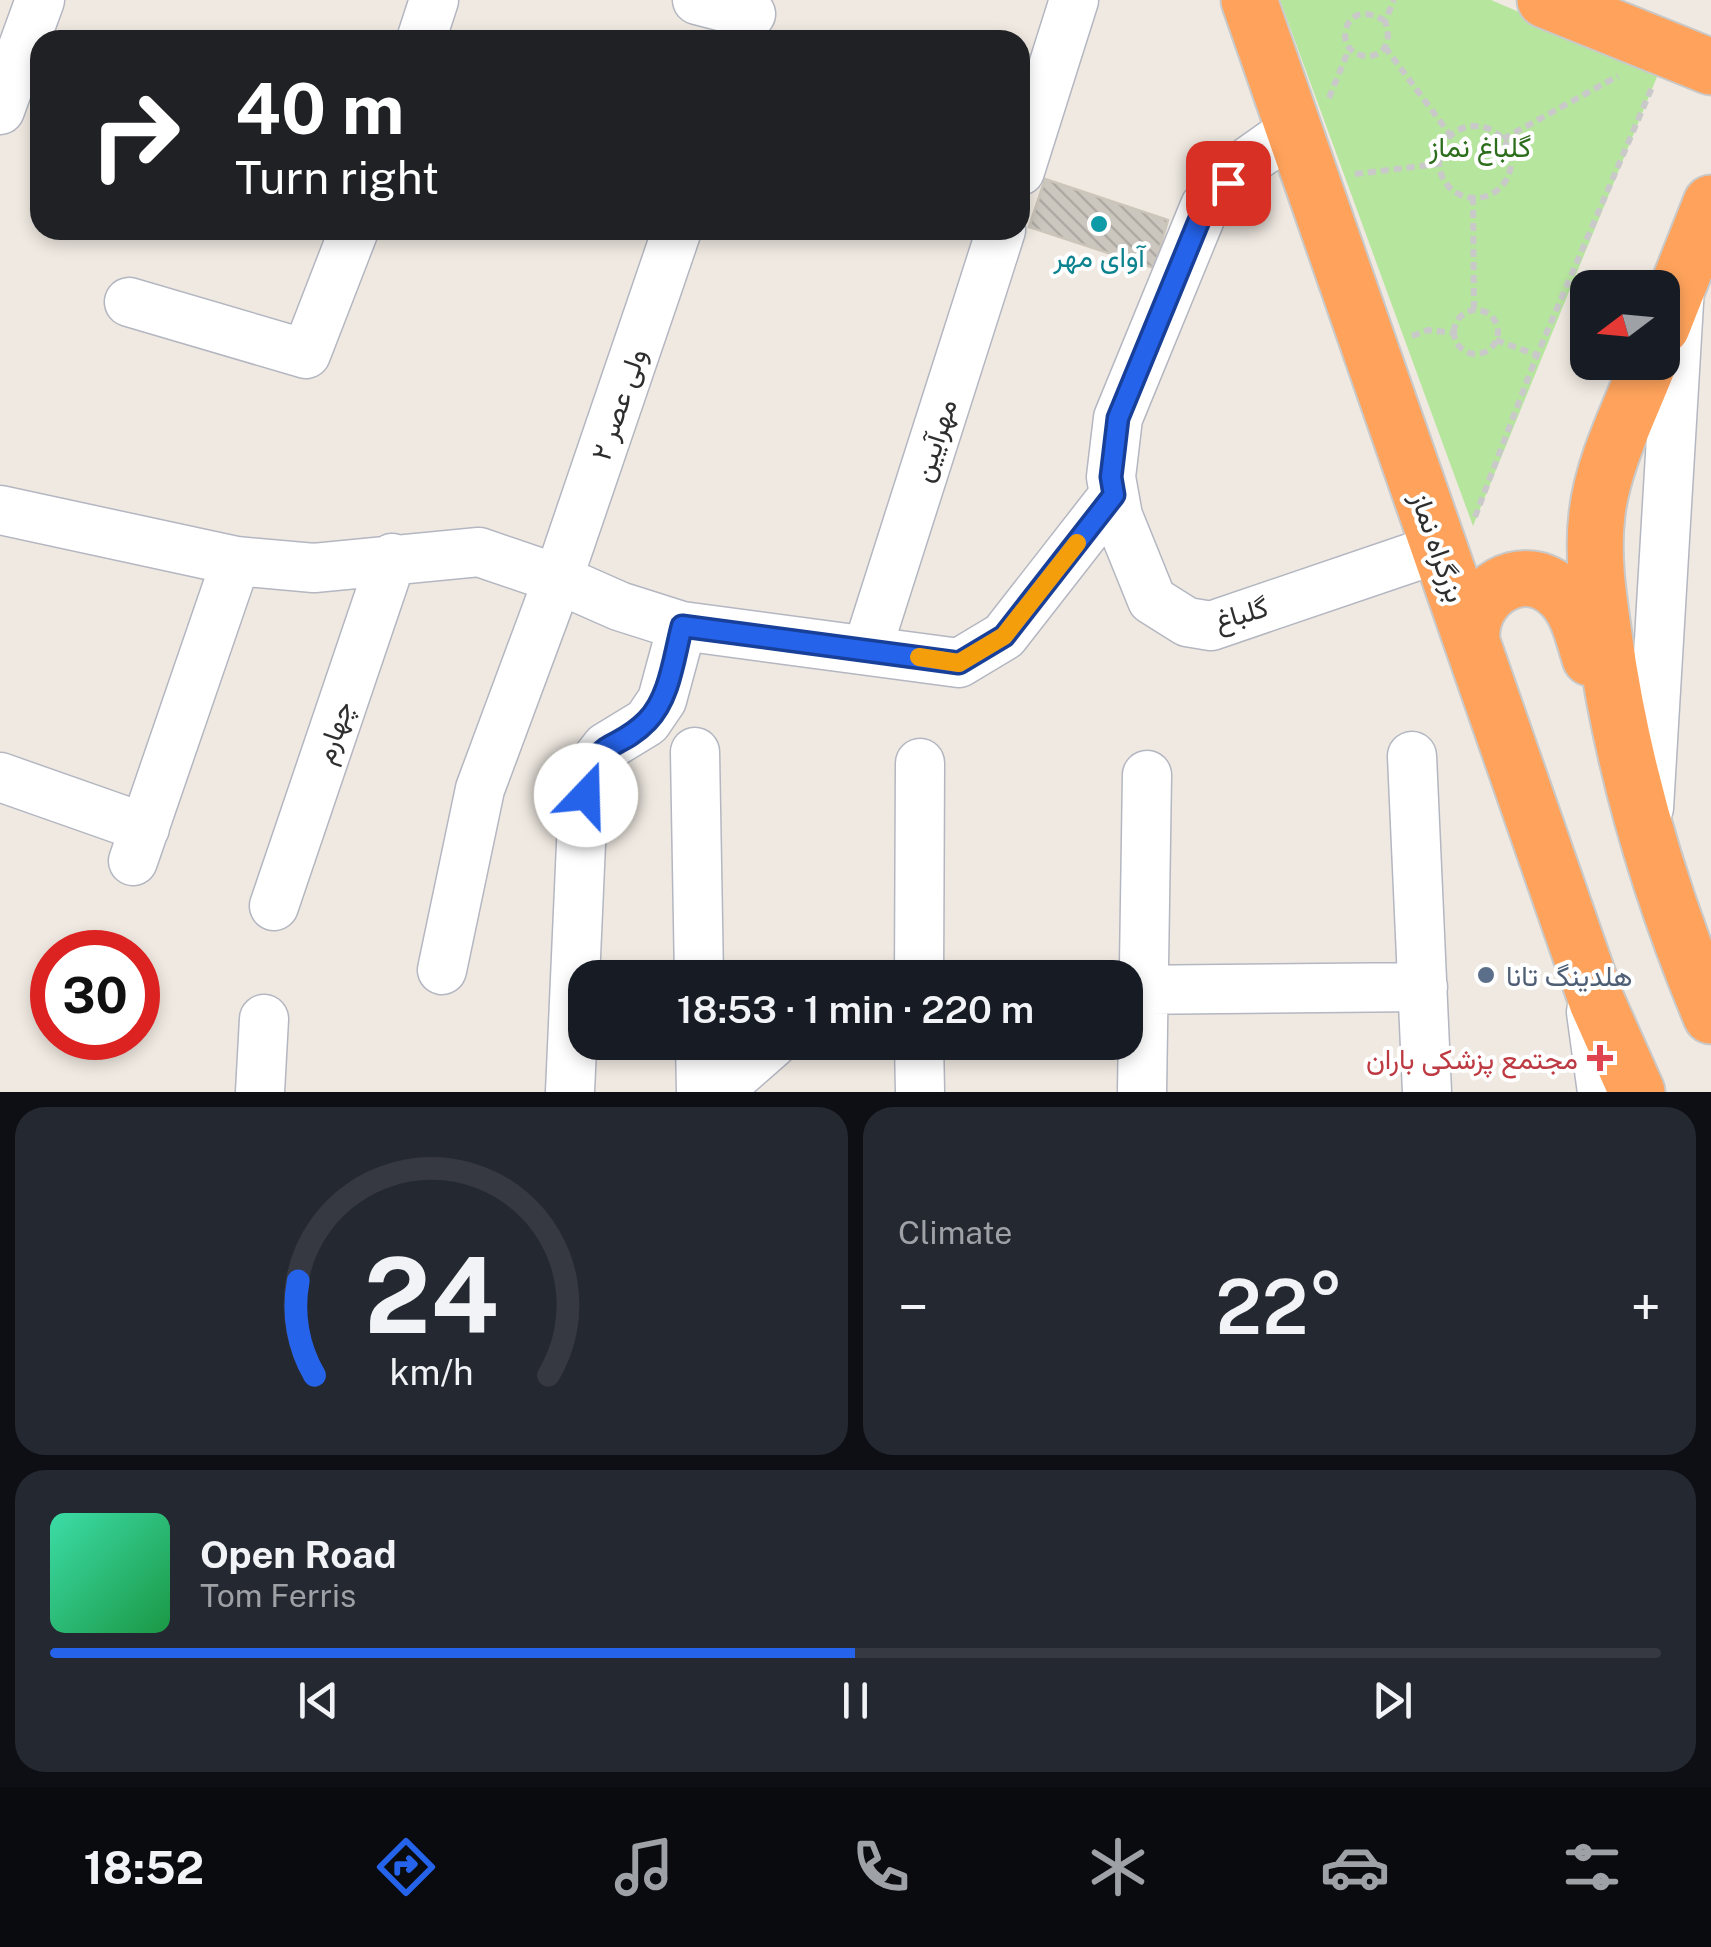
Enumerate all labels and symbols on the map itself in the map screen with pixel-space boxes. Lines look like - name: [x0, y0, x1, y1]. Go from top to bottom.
- park label: گلباغ نماز: [1428, 130, 1531, 166]
- pin: [1186, 141, 1271, 226]
- marker: آوای مهر: [1088, 213, 1110, 235]
- place label: آوای مهر: [1052, 240, 1147, 275]
- north arrow: [1570, 270, 1680, 380]
- street label: ولی عصر ۲: [583, 344, 654, 465]
- street label: مهرآیین: [905, 394, 965, 486]
- street label: بزرگراه نماز: [1403, 487, 1473, 607]
- street label: گلباغ: [1210, 590, 1273, 639]
- street label: چهارم: [307, 696, 362, 769]
- position arrow: [534, 743, 638, 847]
- speed limit sign: 30: [30, 930, 160, 1060]
- place label: هلدینگ تانا: [1506, 959, 1633, 992]
- marker: هلدینگ تانا: [1475, 964, 1497, 986]
- place label: مجتمع پزشکی باران: [1366, 1042, 1578, 1079]
- marker: مجتمع پزشکی باران: [1587, 1045, 1613, 1071]

